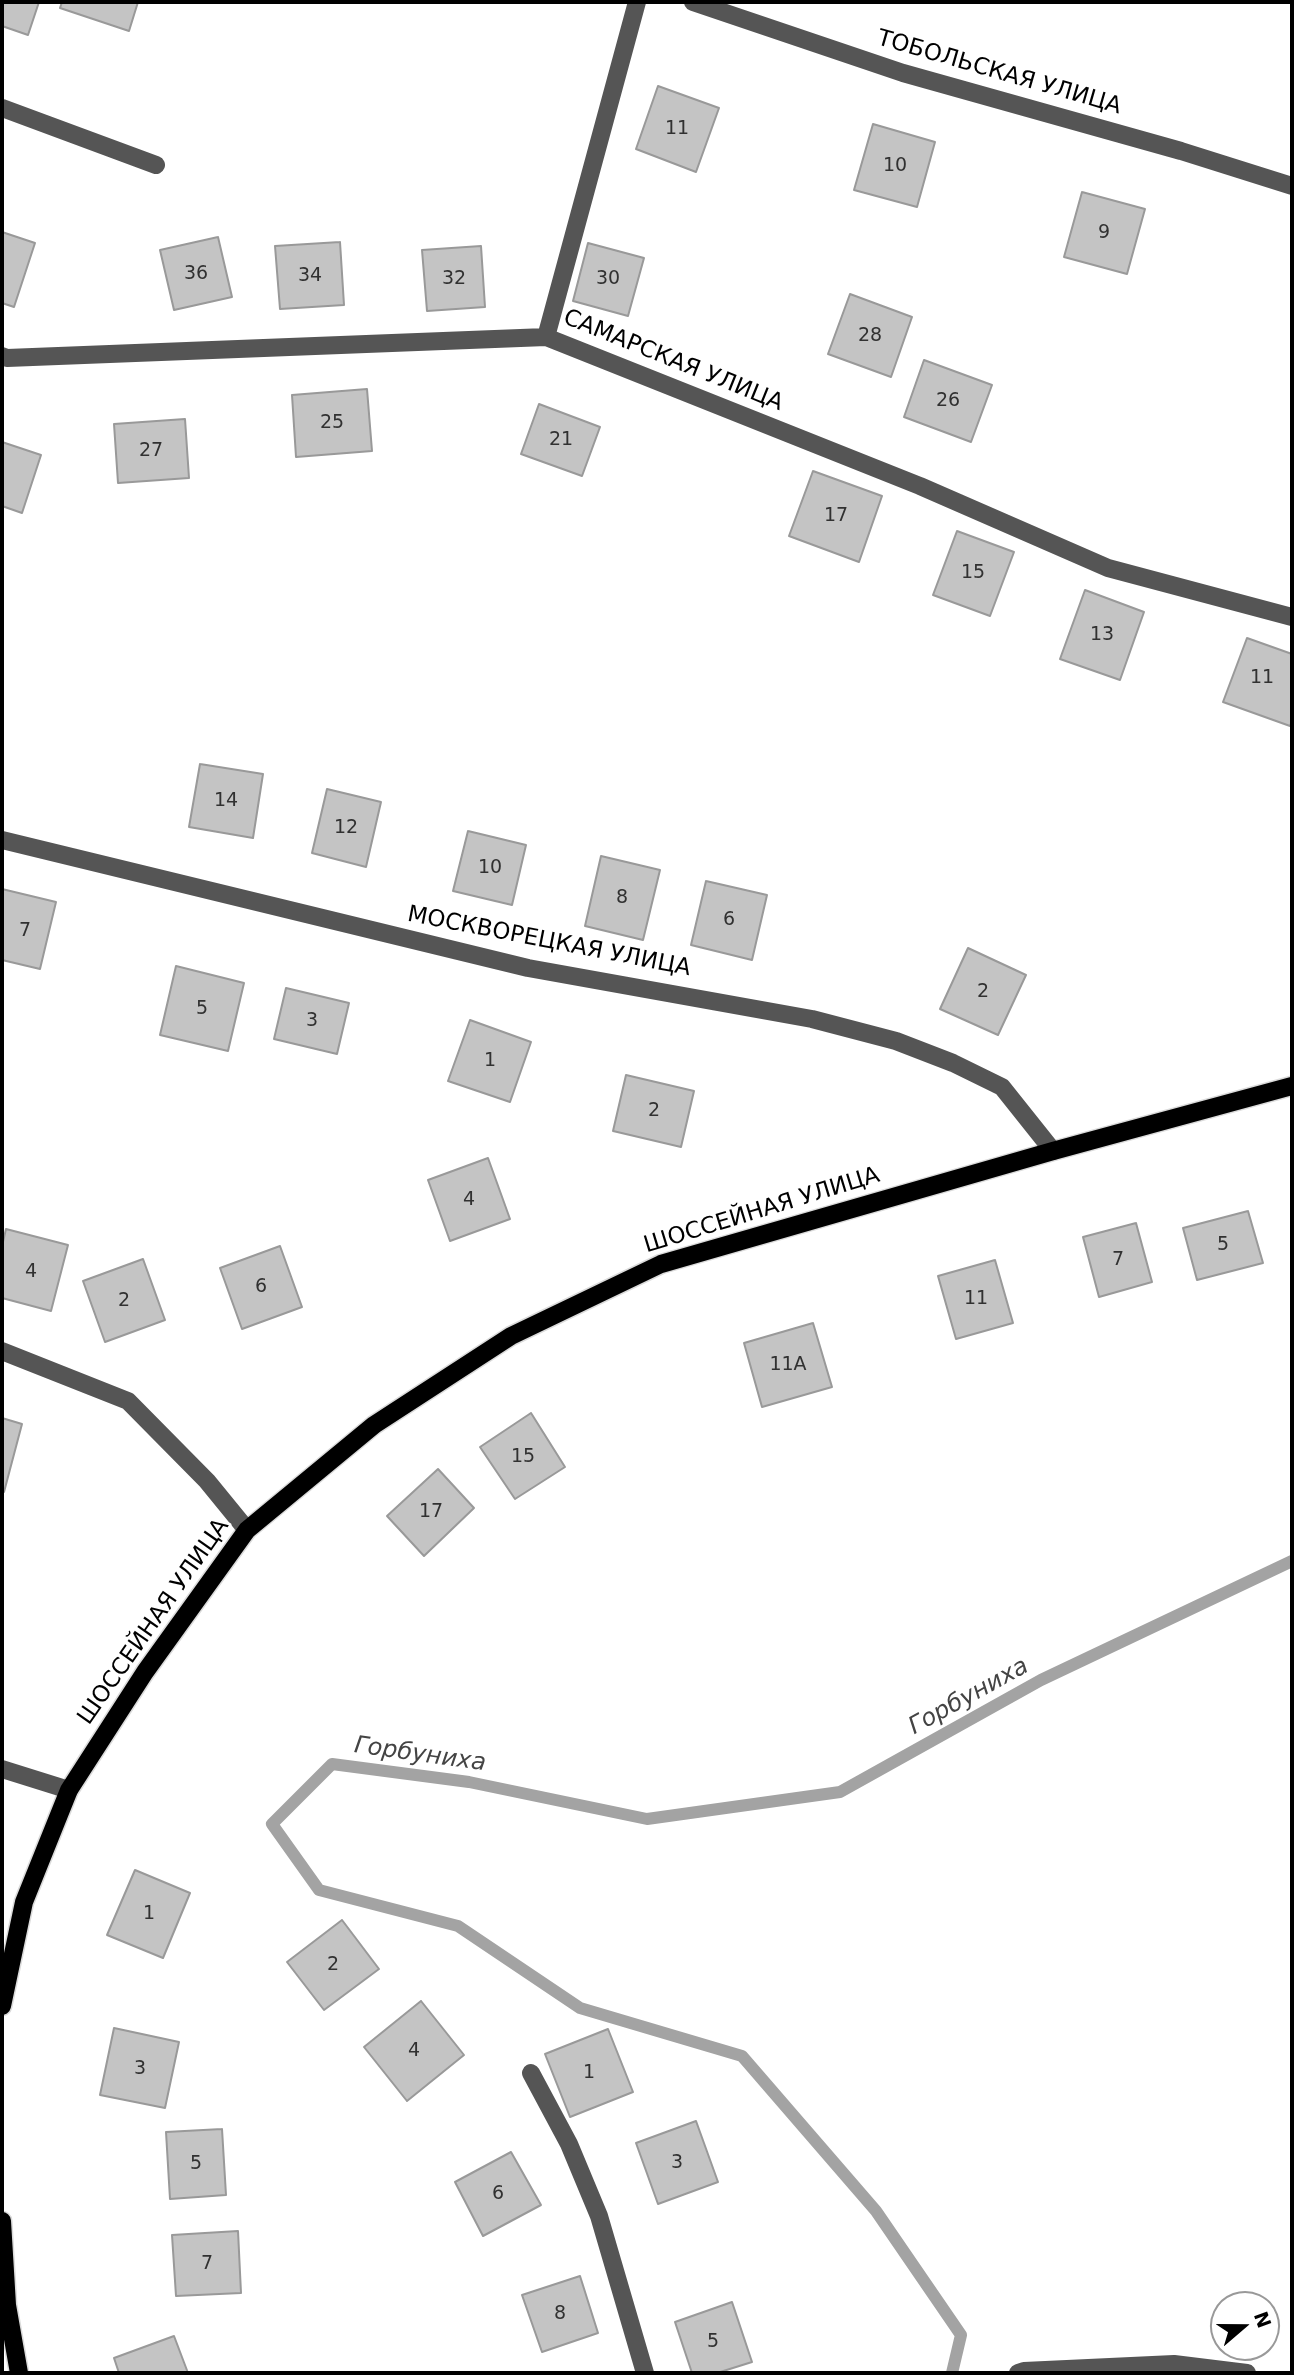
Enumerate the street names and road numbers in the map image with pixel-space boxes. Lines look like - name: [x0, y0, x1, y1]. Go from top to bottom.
- street label: ТОБОЛЬСКАЯ УЛИЦА: [874, 25, 1124, 121]
- street label: САМАРСКАЯ УЛИЦА: [559, 304, 787, 418]
- street label: МОСКВОРЕЦКАЯ УЛИЦА: [405, 901, 693, 983]
- street label: ШОССЕЙНАЯ УЛИЦА: [641, 1162, 883, 1260]
- street label: ШОССЕЙНАЯ УЛИЦА: [72, 1514, 236, 1730]

